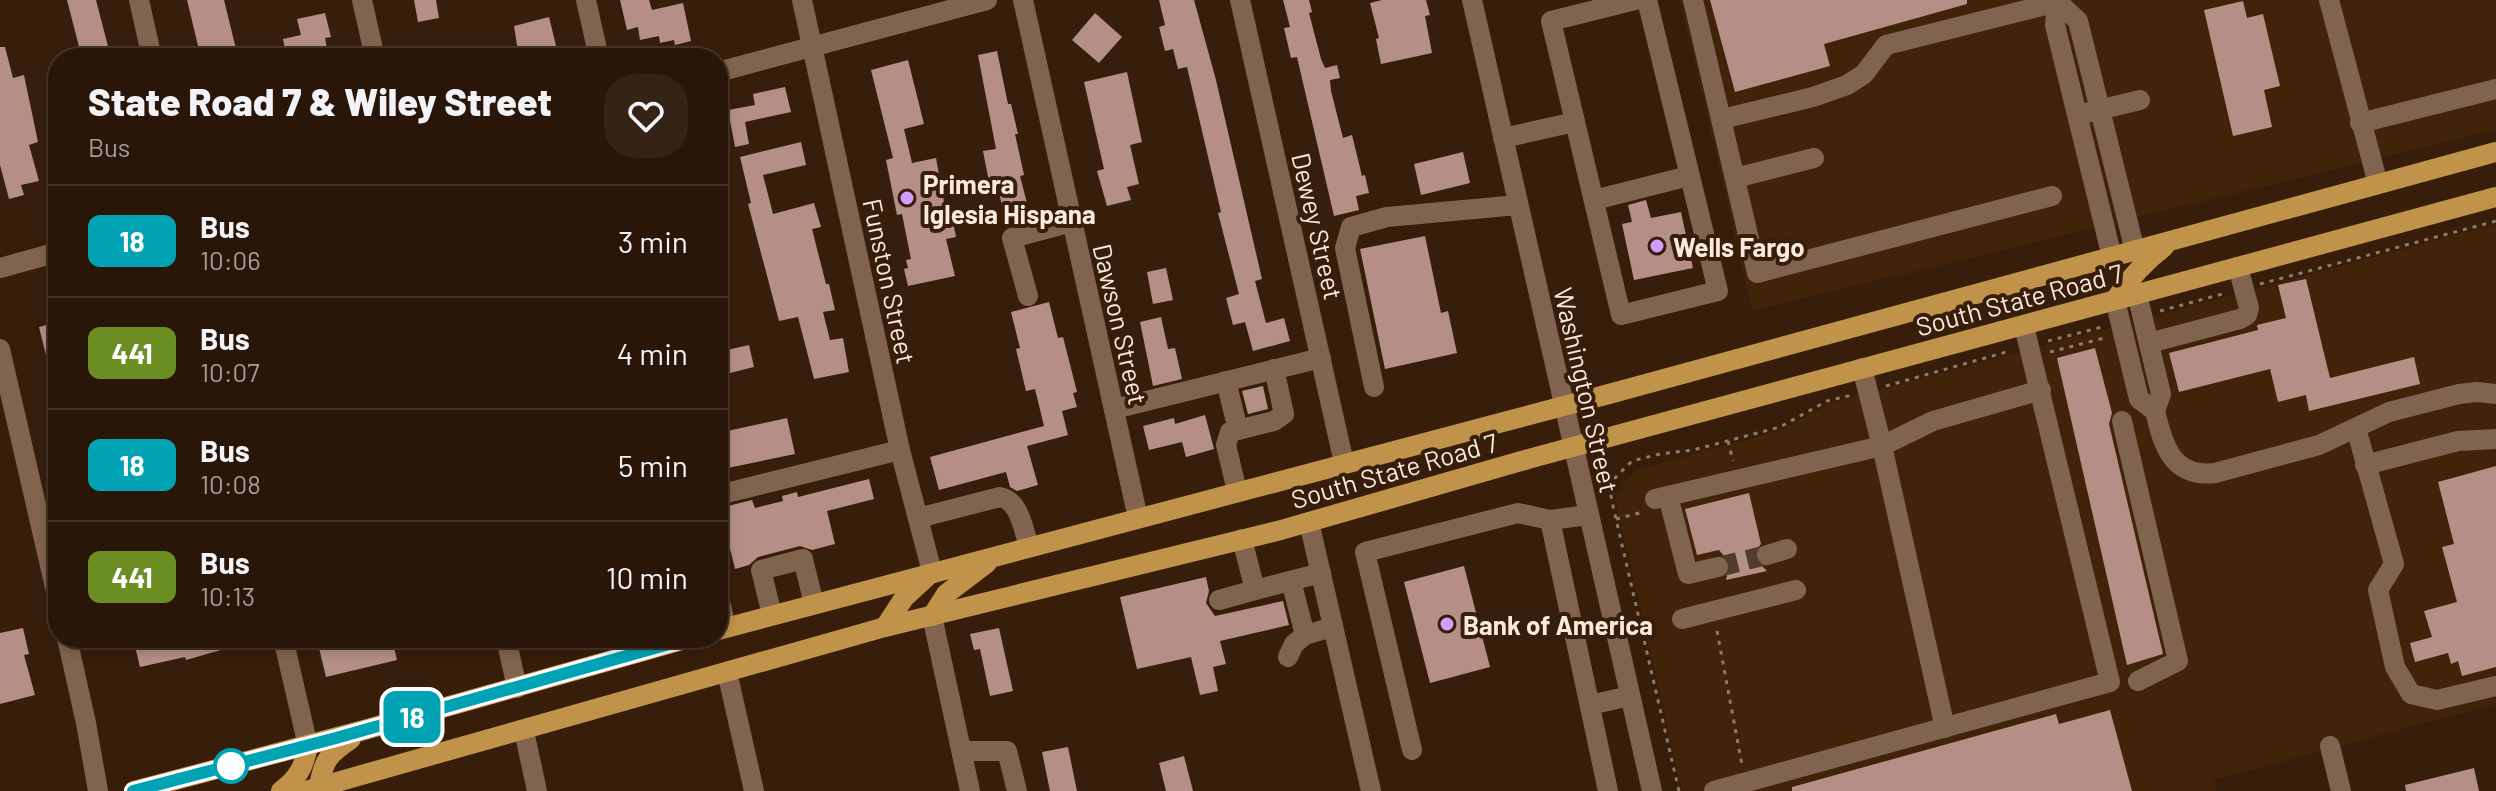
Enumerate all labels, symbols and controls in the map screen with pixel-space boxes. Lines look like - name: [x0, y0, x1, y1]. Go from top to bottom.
- button: heart: [604, 74, 688, 158]
- text: State Road 7 & Wiley Street: [88, 78, 552, 124]
- text: Bus: [88, 131, 130, 162]
- street label: Dewey Street: [1286, 150, 1350, 302]
- place label: Primera Iglesia Hispana: [923, 168, 1096, 229]
- marker: Primera Iglesia Hispana: [898, 189, 916, 207]
- street label: Funston Street: [857, 195, 923, 367]
- text: Bus: [200, 208, 250, 244]
- text: 3 min: [618, 223, 688, 259]
- text: 18: [119, 224, 145, 258]
- place label: Wells Fargo: [1673, 231, 1805, 262]
- marker: Wells Fargo: [1648, 237, 1666, 255]
- street label: Dawson Street: [1087, 241, 1155, 407]
- text: 10:06: [200, 244, 261, 275]
- street label: South State Road 7: [1912, 256, 2126, 342]
- street label: Washington Street: [1548, 285, 1626, 495]
- text: Bus: [200, 320, 250, 356]
- text: 4 min: [617, 335, 688, 371]
- text: 441: [111, 336, 153, 370]
- text: 10:07: [200, 356, 260, 387]
- street label: South State Road 7: [1287, 426, 1501, 514]
- text: Bus: [200, 432, 250, 468]
- text: 5 min: [618, 447, 688, 483]
- text: 18: [119, 448, 145, 482]
- text: 10:08: [200, 468, 261, 499]
- text: Bus: [200, 544, 250, 580]
- text: 10 min: [606, 559, 688, 595]
- text: 441: [111, 560, 153, 594]
- text: 10:13: [200, 580, 255, 611]
- place label: Bank of America: [1463, 609, 1653, 640]
- marker: Bank of America: [1438, 615, 1456, 633]
- line badge: 18: [376, 691, 448, 743]
- text: 18: [399, 700, 425, 734]
- unlabelled marker: [214, 749, 248, 783]

